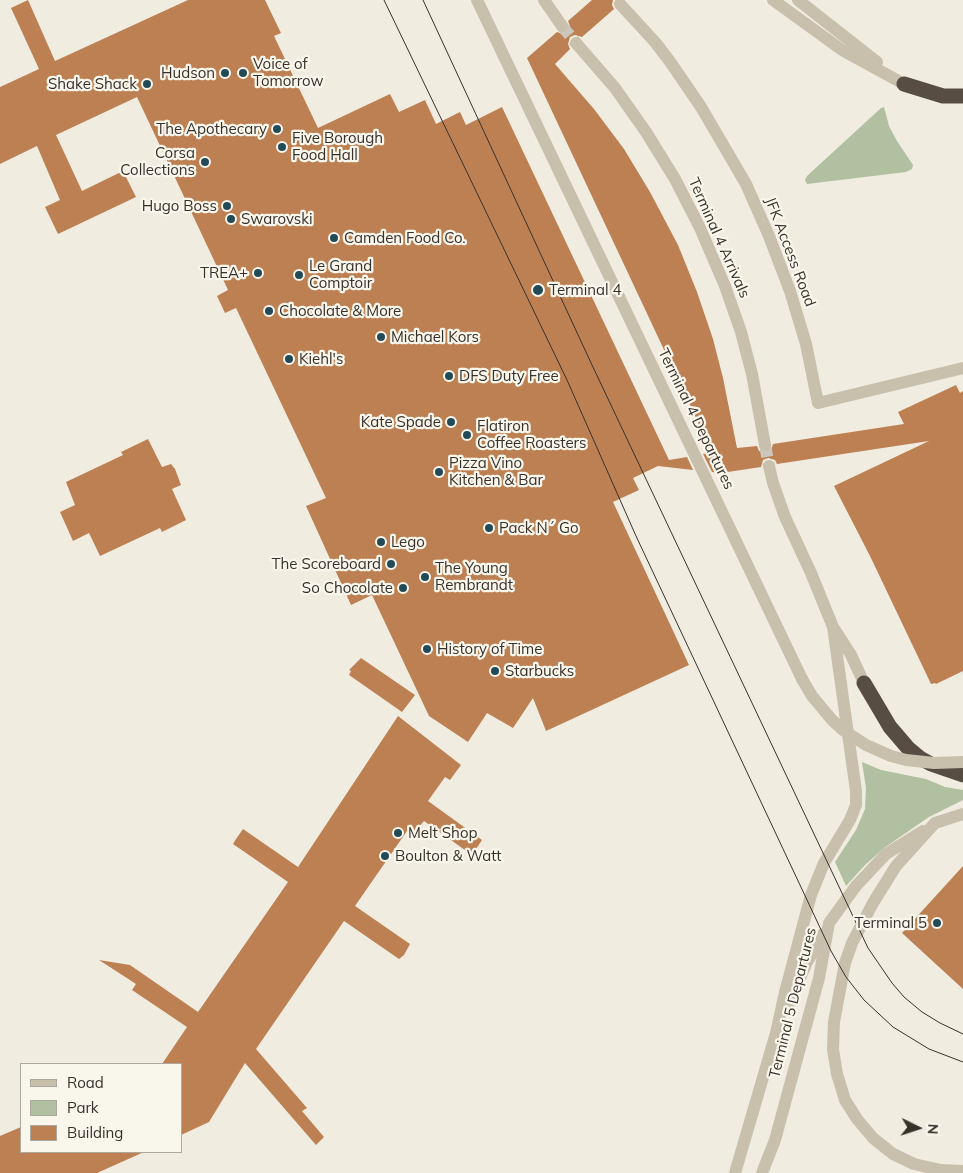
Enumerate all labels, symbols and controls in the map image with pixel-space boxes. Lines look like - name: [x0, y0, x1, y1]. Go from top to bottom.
- place label: Voice of Tomorrow: [253, 55, 323, 90]
- place label: Hudson: [161, 64, 215, 82]
- marker: Hudson: [219, 67, 231, 79]
- marker: Voice of Tomorrow: [237, 67, 249, 79]
- place label: Shake Shack: [48, 75, 137, 93]
- marker: Shake Shack: [141, 78, 153, 90]
- place label: The Apothecary: [156, 120, 267, 138]
- marker: The Apothecary: [271, 123, 283, 135]
- place label: Five Borough Food Hall: [292, 129, 383, 164]
- marker: Five Borough Food Hall: [276, 141, 288, 153]
- place label: Corsa Collections: [120, 144, 195, 179]
- marker: Corsa Collections: [199, 156, 211, 168]
- street label: Terminal 4 Arrivals: [684, 175, 754, 301]
- street label: JFK Access Road: [761, 195, 819, 309]
- place label: Hugo Boss: [142, 197, 217, 215]
- marker: Hugo Boss: [221, 200, 233, 212]
- place label: Swarovski: [241, 210, 312, 228]
- marker: Swarovski: [225, 213, 237, 225]
- place label: Camden Food Co.: [344, 229, 466, 247]
- marker: Camden Food Co.: [328, 232, 340, 244]
- place label: Le Grand Comptoir: [309, 257, 372, 292]
- place label: TREA+: [200, 264, 248, 282]
- marker: TREA+: [252, 267, 264, 279]
- marker: Le Grand Comptoir: [293, 269, 305, 281]
- place label: Terminal 4: [549, 281, 622, 299]
- marker: Terminal 4: [531, 283, 545, 297]
- place label: Chocolate & More: [279, 302, 401, 320]
- marker: Chocolate & More: [263, 305, 275, 317]
- place label: Michael Kors: [391, 328, 479, 346]
- marker: Michael Kors: [375, 331, 387, 343]
- street label: Terminal 4 Departures: [654, 346, 738, 492]
- place label: Kiehl's: [299, 350, 343, 368]
- marker: Kiehl's: [283, 353, 295, 365]
- place label: DFS Duty Free: [459, 367, 559, 385]
- marker: DFS Duty Free: [443, 370, 455, 382]
- place label: Kate Spade: [361, 413, 441, 431]
- marker: Kate Spade: [445, 416, 457, 428]
- place label: Flatiron Coffee Roasters: [477, 417, 586, 452]
- marker: Flatiron Coffee Roasters: [461, 429, 473, 441]
- place label: Pizza Vino Kitchen & Bar: [449, 454, 543, 489]
- marker: Pizza Vino Kitchen & Bar: [433, 466, 445, 478]
- place label: Pack N´ Go: [499, 519, 579, 537]
- marker: Pack N´ Go: [483, 522, 495, 534]
- place label: Lego: [391, 533, 425, 551]
- marker: Lego: [375, 536, 387, 548]
- place label: The Scoreboard: [271, 555, 381, 573]
- marker: The Scoreboard: [385, 558, 397, 570]
- place label: The Young Rembrandt: [435, 559, 513, 594]
- marker: The Young Rembrandt: [419, 571, 431, 583]
- place label: So Chocolate: [302, 579, 393, 597]
- marker: So Chocolate: [397, 582, 409, 594]
- place label: History of Time: [437, 640, 542, 658]
- marker: History of Time: [421, 643, 433, 655]
- place label: Starbucks: [505, 662, 574, 680]
- marker: Starbucks: [489, 665, 501, 677]
- place label: Melt Shop: [408, 824, 477, 842]
- marker: Melt Shop: [392, 827, 404, 839]
- place label: Boulton & Watt: [395, 847, 502, 865]
- marker: Boulton & Watt: [379, 850, 391, 862]
- place label: Terminal 5: [854, 914, 927, 932]
- marker: Terminal 5: [931, 917, 943, 929]
- street label: Terminal 5 Departures: [766, 926, 820, 1080]
- legend: [20, 1063, 182, 1153]
- text: Road: [67, 1073, 104, 1092]
- text: Park: [67, 1098, 99, 1117]
- north arrow: [893, 1103, 943, 1153]
- text: Building: [67, 1123, 123, 1142]
- text: N: [924, 1123, 942, 1135]

